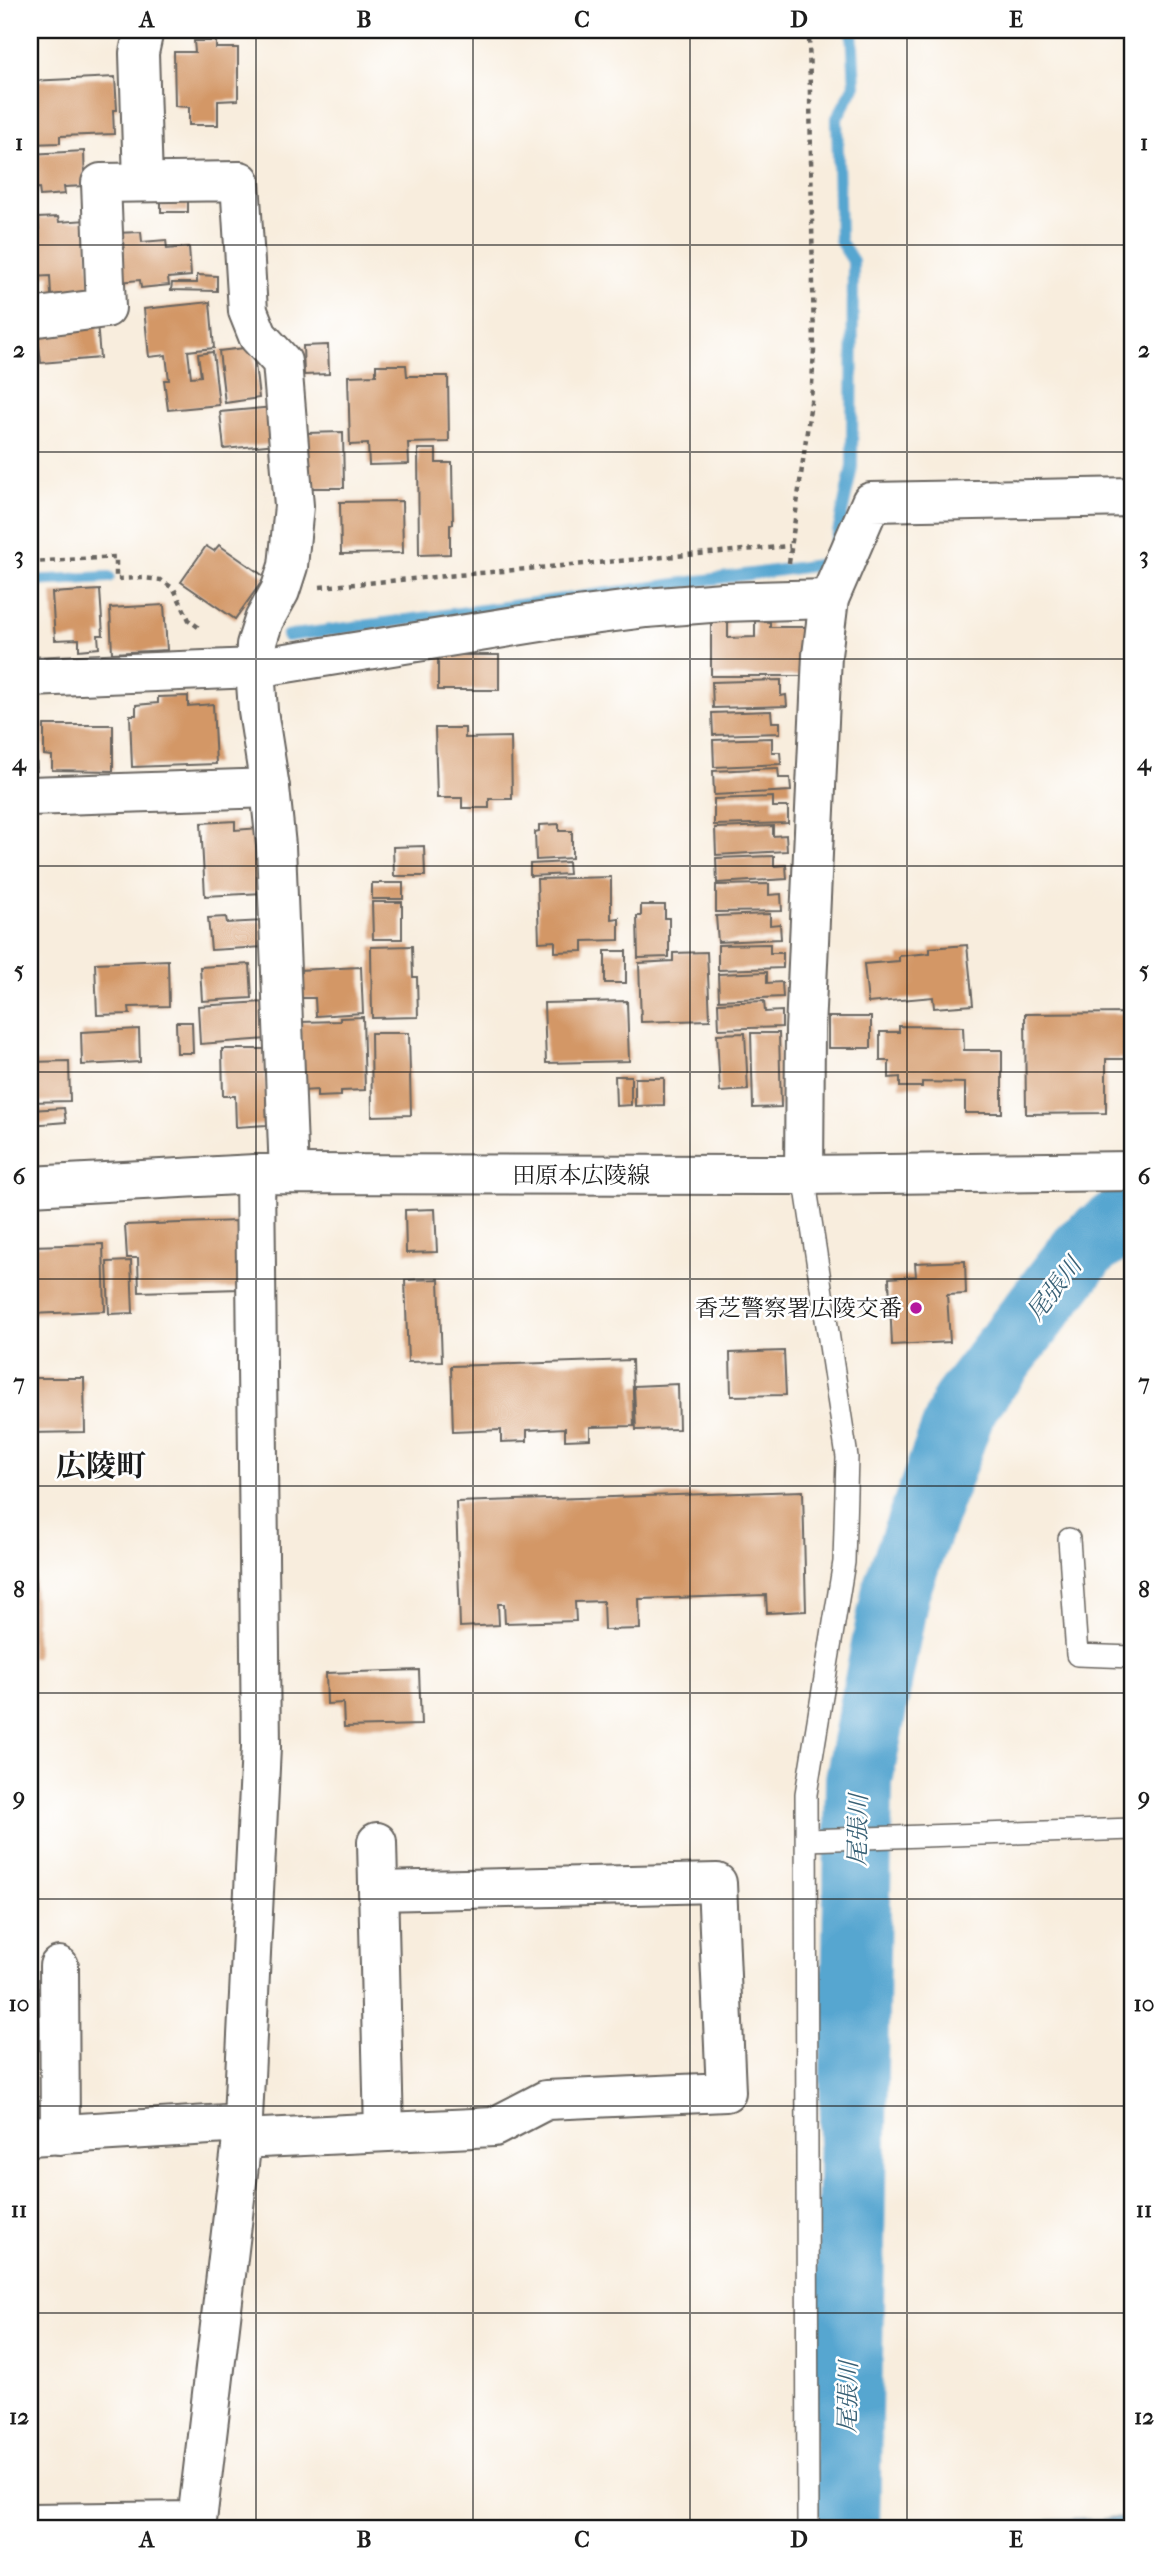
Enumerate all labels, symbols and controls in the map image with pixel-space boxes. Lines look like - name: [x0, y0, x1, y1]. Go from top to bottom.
- text: A: [138, 6, 156, 33]
- text: B: [357, 6, 372, 33]
- text: C: [574, 6, 590, 33]
- text: D: [790, 6, 808, 33]
- text: E: [1009, 6, 1023, 33]
- text: 1: [15, 129, 23, 156]
- text: 1: [1140, 129, 1148, 156]
- text: 2: [13, 336, 25, 363]
- text: 2: [1138, 336, 1150, 363]
- text: 3: [14, 542, 24, 569]
- text: 3: [1139, 542, 1149, 569]
- text: 4: [11, 749, 27, 776]
- text: 4: [1136, 749, 1152, 776]
- text: 5: [14, 956, 24, 983]
- text: 5: [1139, 956, 1149, 983]
- street label: 田原本広陵線: [512, 1162, 650, 1189]
- text: 6: [13, 1163, 26, 1190]
- text: 6: [1138, 1163, 1151, 1190]
- water label: 尾張川: [1021, 1250, 1089, 1326]
- place label: 香芝警察署広陵交番: [695, 1295, 902, 1322]
- marker: 香芝警察署広陵交番: [908, 1300, 924, 1316]
- text: 7: [12, 1369, 25, 1396]
- text: 7: [1137, 1369, 1150, 1396]
- district label: 広陵町: [56, 1449, 146, 1484]
- text: 8: [13, 1576, 25, 1603]
- text: 8: [1138, 1576, 1150, 1603]
- text: 9: [12, 1783, 25, 1810]
- text: 9: [1137, 1783, 1150, 1810]
- water label: 尾張川: [843, 1791, 873, 1866]
- text: 10: [9, 1990, 29, 2017]
- text: 10: [1134, 1990, 1154, 2017]
- text: 11: [11, 2196, 27, 2223]
- text: 11: [1136, 2196, 1152, 2223]
- water label: 尾張川: [833, 2358, 863, 2433]
- text: 12: [9, 2403, 29, 2430]
- text: 12: [1134, 2403, 1154, 2430]
- text: A: [138, 2526, 156, 2553]
- text: B: [357, 2526, 372, 2553]
- text: C: [574, 2526, 590, 2553]
- text: D: [790, 2526, 808, 2553]
- text: E: [1009, 2526, 1023, 2553]

